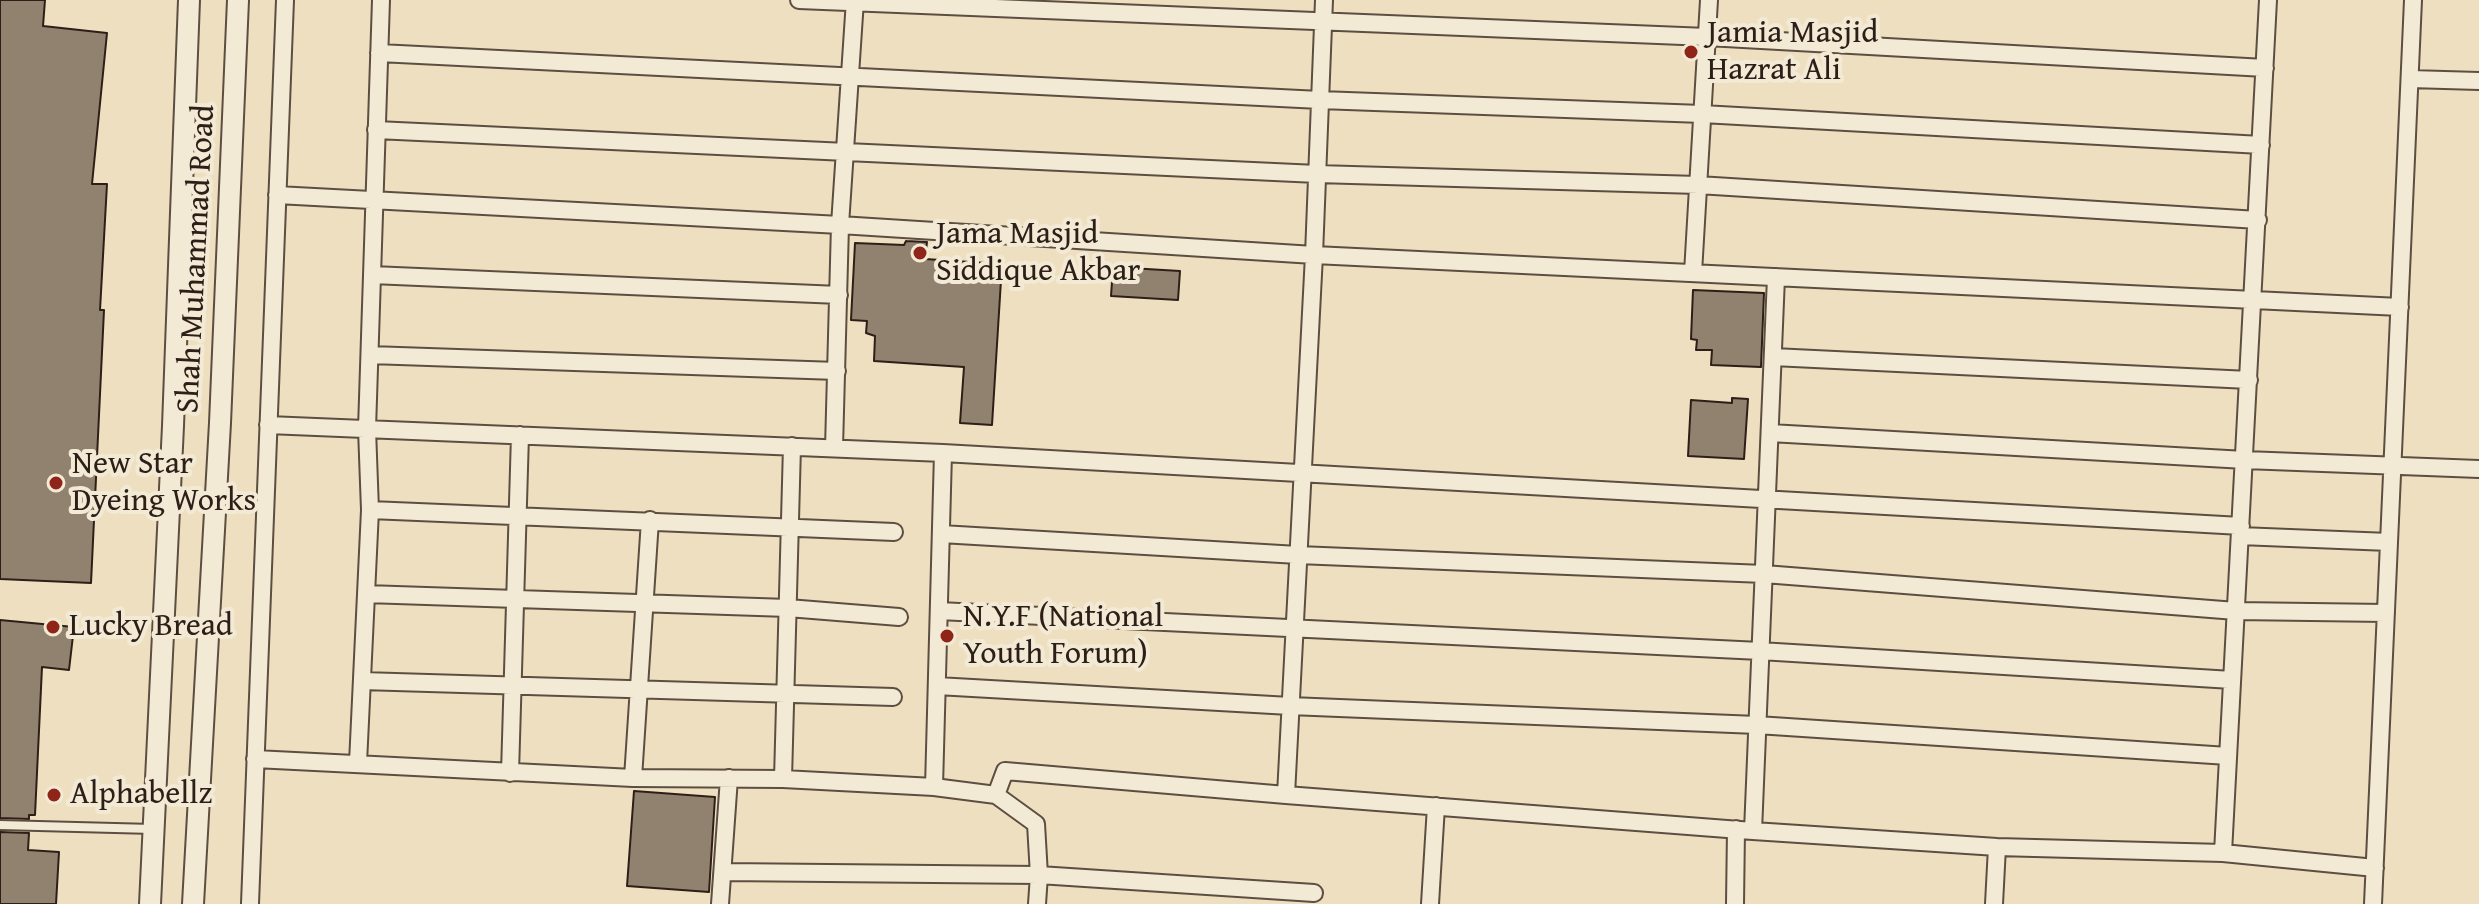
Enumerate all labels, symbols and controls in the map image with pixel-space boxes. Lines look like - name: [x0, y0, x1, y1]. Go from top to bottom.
- place label: Jamia Masjid Hazrat Ali: [1707, 15, 1878, 90]
- marker: Jamia Masjid Hazrat Ali: [1682, 43, 1700, 61]
- street label: Shah Muhammad Road: [170, 104, 224, 414]
- place label: Jama Masjid Siddique Akbar: [936, 216, 1140, 291]
- marker: Jama Masjid Siddique Akbar: [911, 244, 929, 262]
- place label: New Star Dyeing Works: [72, 446, 256, 521]
- marker: New Star Dyeing Works: [47, 474, 65, 492]
- place label: N.Y.F (National Youth Forum): [963, 599, 1163, 674]
- place label: Lucky Bread: [69, 608, 233, 646]
- marker: Lucky Bread: [44, 618, 62, 636]
- marker: N.Y.F (National Youth Forum): [938, 627, 956, 645]
- place label: Alphabellz: [70, 776, 212, 814]
- marker: Alphabellz: [45, 786, 63, 804]

